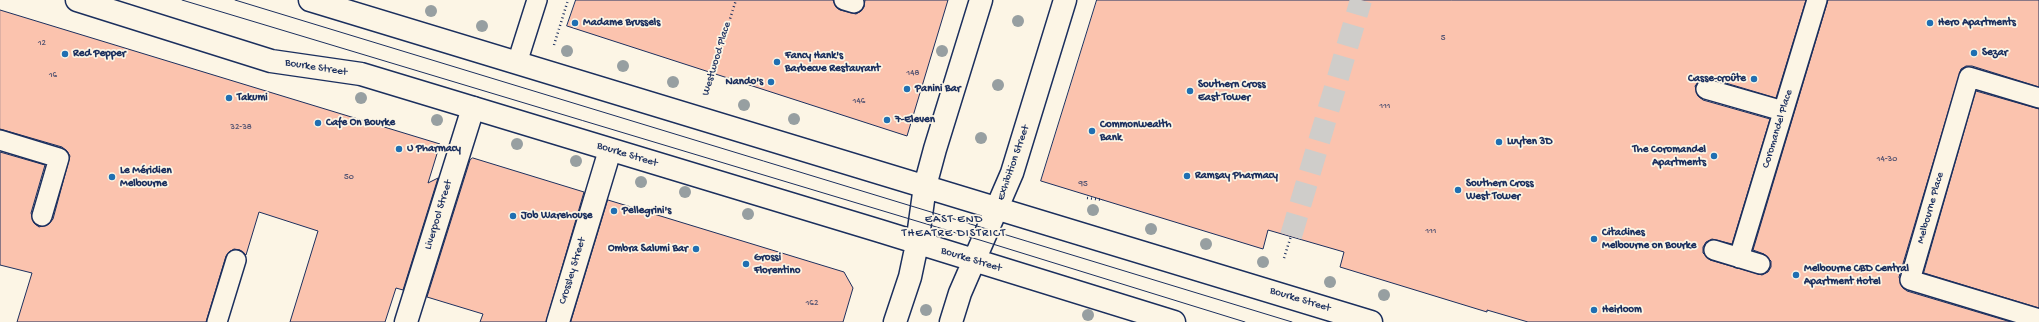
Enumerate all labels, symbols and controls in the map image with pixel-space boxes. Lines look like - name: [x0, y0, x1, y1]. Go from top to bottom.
- place label: Madame Brussels: [583, 16, 660, 30]
- place label: Hero Apartments: [1938, 16, 2016, 30]
- marker: Madame Brussels: [570, 18, 580, 28]
- marker: Hero Apartments: [1925, 18, 1935, 28]
- street label: Westwood Place: [699, 20, 735, 98]
- house number: 5: [1441, 34, 1445, 44]
- house number: 12: [38, 39, 46, 49]
- place label: Sezar: [1982, 46, 2008, 60]
- place label: Red Pepper: [73, 47, 126, 61]
- marker: Sezar: [1969, 48, 1979, 58]
- marker: Red Pepper: [60, 49, 70, 59]
- place label: Fancy Hank's Barbecue Restaurant: [785, 49, 880, 75]
- street label: Bourke Street: [284, 57, 348, 79]
- marker: Fancy Hank's Barbecue Restaurant: [772, 57, 782, 67]
- house number: 148: [907, 69, 919, 79]
- house number: 16: [49, 71, 57, 81]
- place label: Casse-croûte: [1688, 72, 1746, 86]
- marker: Casse-croûte: [1749, 74, 1759, 84]
- place label: Nando's: [725, 75, 763, 89]
- marker: Nando's: [766, 77, 776, 87]
- place label: Southern Cross East Tower: [1198, 78, 1265, 104]
- place label: Panini Bar: [915, 82, 961, 96]
- marker: Panini Bar: [902, 84, 912, 94]
- marker: Southern Cross East Tower: [1185, 86, 1195, 96]
- street label: Coromandel Place: [1760, 88, 1796, 170]
- place label: Takumi: [237, 91, 268, 105]
- marker: Takumi: [224, 93, 234, 103]
- house number: 146: [853, 97, 865, 107]
- house number: 111: [1380, 102, 1390, 112]
- place label: 7-Eleven: [895, 113, 935, 127]
- marker: 7-Eleven: [882, 115, 892, 125]
- place label: Cafe On Bourke: [326, 116, 395, 130]
- marker: Cafe On Bourke: [313, 118, 323, 128]
- place label: Commonwealth Bank: [1100, 118, 1171, 144]
- house number: 32-38: [230, 123, 252, 133]
- street label: Exhibition Street: [995, 124, 1033, 202]
- marker: Commonwealth Bank: [1087, 126, 1097, 136]
- place label: Luyten 3D: [1507, 135, 1552, 149]
- marker: Luyten 3D: [1494, 137, 1504, 147]
- street label: Bourke Street: [595, 139, 659, 171]
- place label: U Pharmacy: [407, 142, 461, 156]
- place label: The Coromandel Apartments: [1633, 143, 1706, 169]
- marker: U Pharmacy: [394, 144, 404, 154]
- marker: The Coromandel Apartments: [1709, 151, 1719, 161]
- house number: 14-30: [1877, 155, 1897, 165]
- place label: Le Méridien Melbourne: [120, 164, 172, 190]
- place label: Ramsay Pharmacy: [1195, 169, 1278, 183]
- marker: Ramsay Pharmacy: [1182, 171, 1192, 181]
- street label: Melbourne Place: [1914, 171, 1948, 245]
- marker: Le Méridien Melbourne: [107, 172, 117, 182]
- house number: 50: [344, 173, 354, 183]
- place label: Southern Cross West Tower: [1466, 177, 1533, 203]
- street label: Liverpool Street: [422, 179, 456, 251]
- house number: 95: [1078, 180, 1088, 190]
- marker: Southern Cross West Tower: [1453, 185, 1463, 195]
- place label: Pellegrini's: [622, 204, 671, 218]
- marker: Pellegrini's: [609, 206, 619, 216]
- place label: Job Warehouse: [521, 209, 592, 223]
- marker: Job Warehouse: [508, 211, 518, 221]
- district label: EAST END THEATRE DISTRICT: [902, 213, 1006, 241]
- place label: Citadines Melbourne on Bourke: [1602, 226, 1696, 252]
- house number: 111: [1426, 227, 1436, 237]
- marker: Citadines Melbourne on Bourke: [1589, 234, 1599, 244]
- street label: Crossley Street: [557, 236, 589, 306]
- place label: Ombra Salumi Bar: [608, 242, 688, 256]
- marker: Ombra Salumi Bar: [691, 244, 701, 254]
- street label: Bourke Street: [939, 244, 1003, 276]
- place label: Grossi Florentino: [754, 251, 800, 277]
- marker: Grossi Florentino: [741, 259, 751, 269]
- place label: Melbourne CBD Central Apartment Hotel: [1804, 262, 1909, 288]
- marker: Melbourne CBD Central Apartment Hotel: [1791, 270, 1801, 280]
- street label: Bourke Street: [1268, 284, 1332, 316]
- house number: 162: [806, 299, 818, 309]
- place label: Heirloom: [1602, 303, 1642, 317]
- marker: Heirloom: [1589, 305, 1599, 315]

